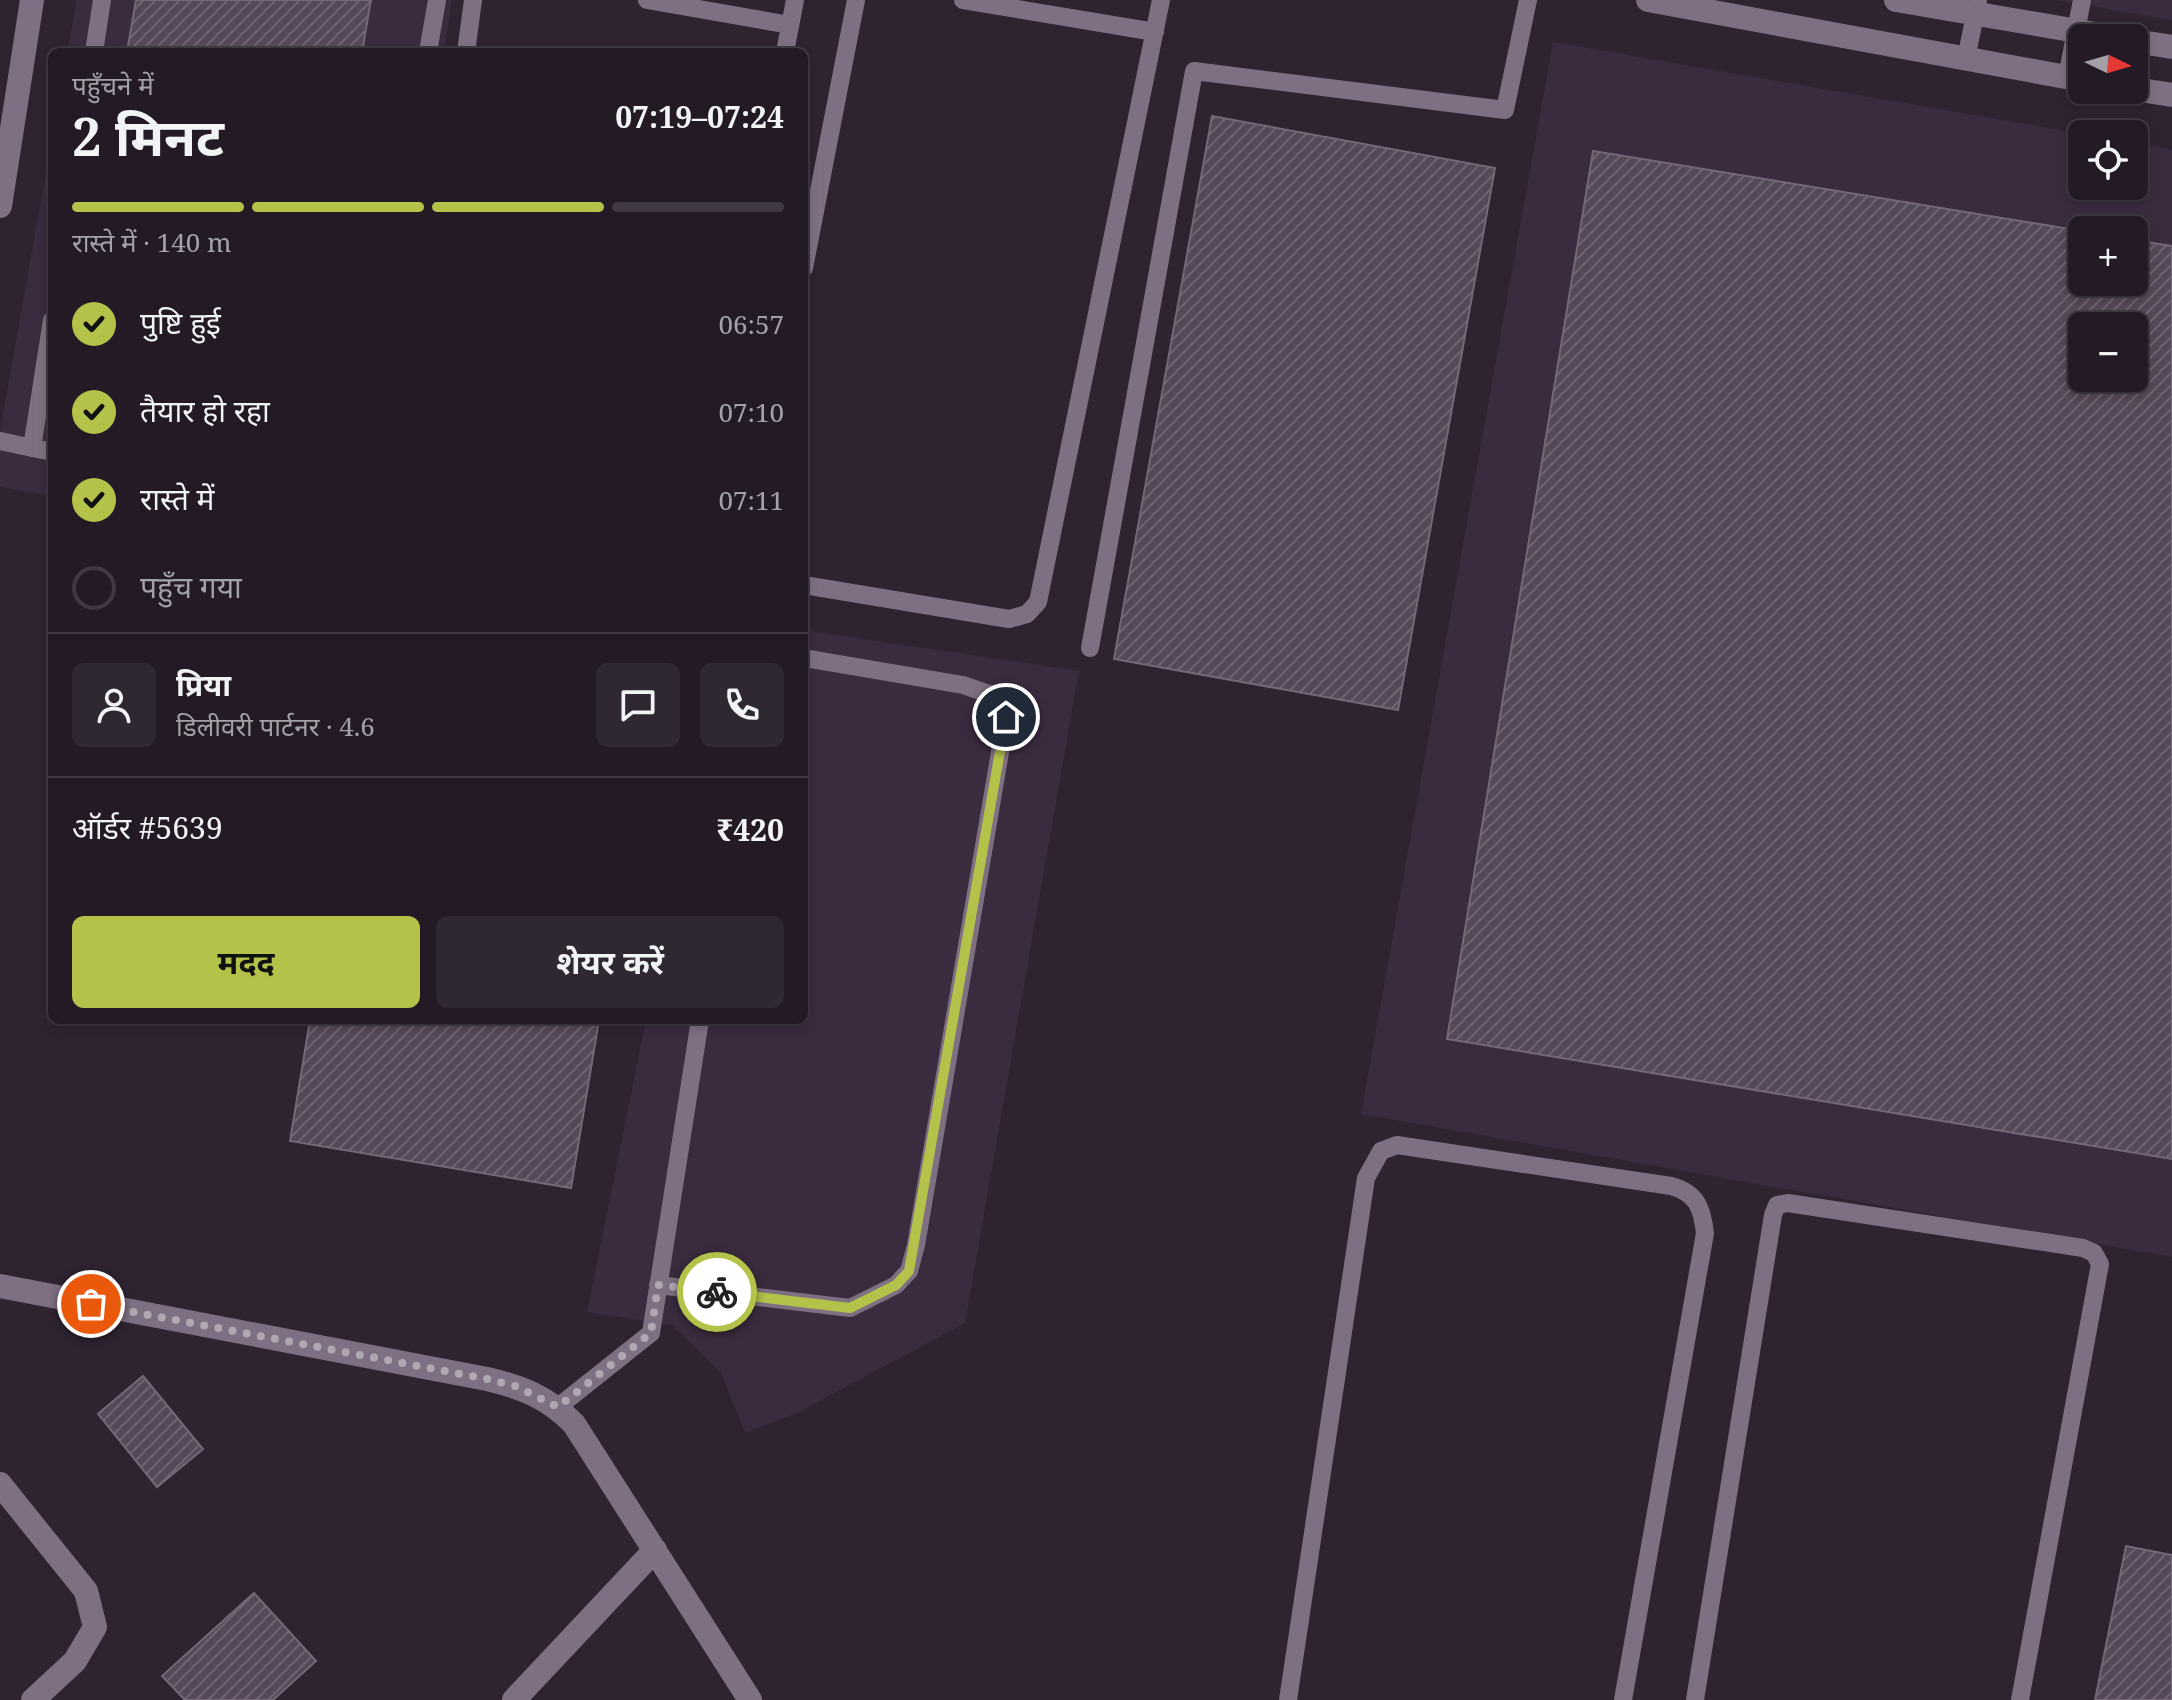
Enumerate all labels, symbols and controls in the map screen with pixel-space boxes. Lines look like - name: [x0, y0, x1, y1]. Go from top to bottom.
- north arrow: [2068, 24, 2148, 104]
- map controls: [2068, 24, 2148, 392]
- text: पहुँचने में: [72, 67, 154, 103]
- text: 07:19–07:24: [615, 96, 784, 137]
- text: 2 मिनट: [72, 100, 224, 171]
- button: locate: [2068, 120, 2148, 200]
- button: +: [2068, 216, 2148, 296]
- text: रास्ते में · 140 m: [72, 224, 232, 260]
- icon: check: [72, 302, 116, 346]
- text: पुष्टि हुई: [140, 302, 221, 343]
- text: 06:57: [718, 306, 784, 342]
- button: −: [2068, 312, 2148, 392]
- icon: check: [72, 390, 116, 434]
- text: तैयार हो रहा: [140, 390, 270, 431]
- text: 07:10: [718, 394, 784, 430]
- icon: check: [72, 478, 116, 522]
- text: रास्ते में: [140, 478, 215, 519]
- text: 07:11: [718, 482, 784, 518]
- text: पहुँच गया: [140, 566, 242, 607]
- button: person: [72, 663, 156, 747]
- button: chat: [596, 663, 680, 747]
- button: phone: [700, 663, 784, 747]
- text: प्रिया: [176, 664, 231, 705]
- pin: [972, 683, 1040, 751]
- icon: home: [984, 695, 1028, 739]
- text: डिलीवरी पार्टनर · 4.6: [176, 708, 375, 744]
- text: ऑर्डर #5639: [72, 807, 223, 848]
- text: ₹420: [716, 809, 784, 850]
- button: मदद: [72, 916, 420, 1008]
- button: शेयर करें: [436, 916, 784, 1008]
- courier: [677, 1252, 757, 1332]
- pin: [57, 1270, 125, 1338]
- icon: bike: [695, 1270, 739, 1314]
- icon: bag: [69, 1282, 113, 1326]

